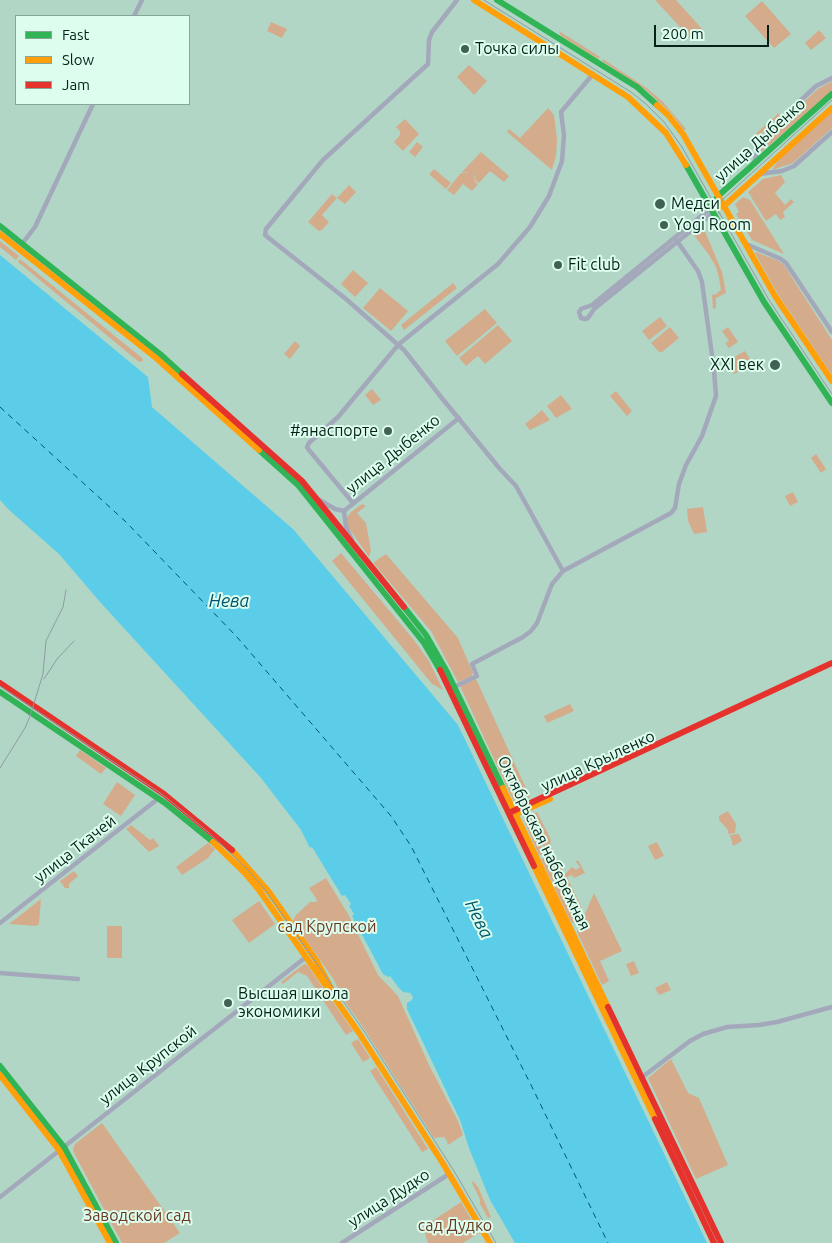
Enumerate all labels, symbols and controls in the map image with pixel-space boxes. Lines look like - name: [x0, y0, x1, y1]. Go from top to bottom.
- legend: [15, 15, 190, 105]
- scale bar: [657, 15, 772, 47]
- text: 200 m: [662, 25, 704, 42]
- text: Fast: [62, 26, 89, 43]
- place label: Точка силы: [475, 39, 559, 59]
- marker: Точка силы: [459, 43, 471, 55]
- text: Slow: [62, 51, 94, 68]
- text: Jam: [62, 76, 90, 93]
- street label: улица Дыбенко: [711, 94, 809, 186]
- place label: Медси: [671, 194, 720, 214]
- marker: Медси: [653, 197, 667, 211]
- place label: Yogi Room: [674, 215, 751, 235]
- marker: Yogi Room: [658, 219, 670, 231]
- place label: Fit club: [568, 255, 620, 275]
- marker: Fit club: [552, 259, 564, 271]
- place label: XXI век: [710, 355, 764, 375]
- marker: XXI век: [768, 358, 782, 372]
- street label: улица Дыбенко: [342, 410, 444, 498]
- place label: #янаспорте: [290, 421, 378, 441]
- marker: #янаспорте: [382, 425, 394, 437]
- water label: Нева: [209, 590, 249, 612]
- street label: улица Крыленко: [538, 726, 658, 796]
- street label: Октябрьская набережная: [493, 753, 595, 933]
- street label: улица Ткачей: [30, 811, 120, 887]
- water label: Нева: [460, 896, 498, 942]
- park label: сад Крупской: [278, 917, 376, 937]
- place label: Высшая школа экономики: [238, 984, 349, 1022]
- marker: Высшая школа экономики: [222, 997, 234, 1009]
- street label: улица Крупской: [96, 1021, 200, 1109]
- street label: улица Дудко: [345, 1165, 433, 1231]
- park label: Заводской сад: [83, 1206, 191, 1226]
- park label: сад Дудко: [418, 1216, 492, 1236]

